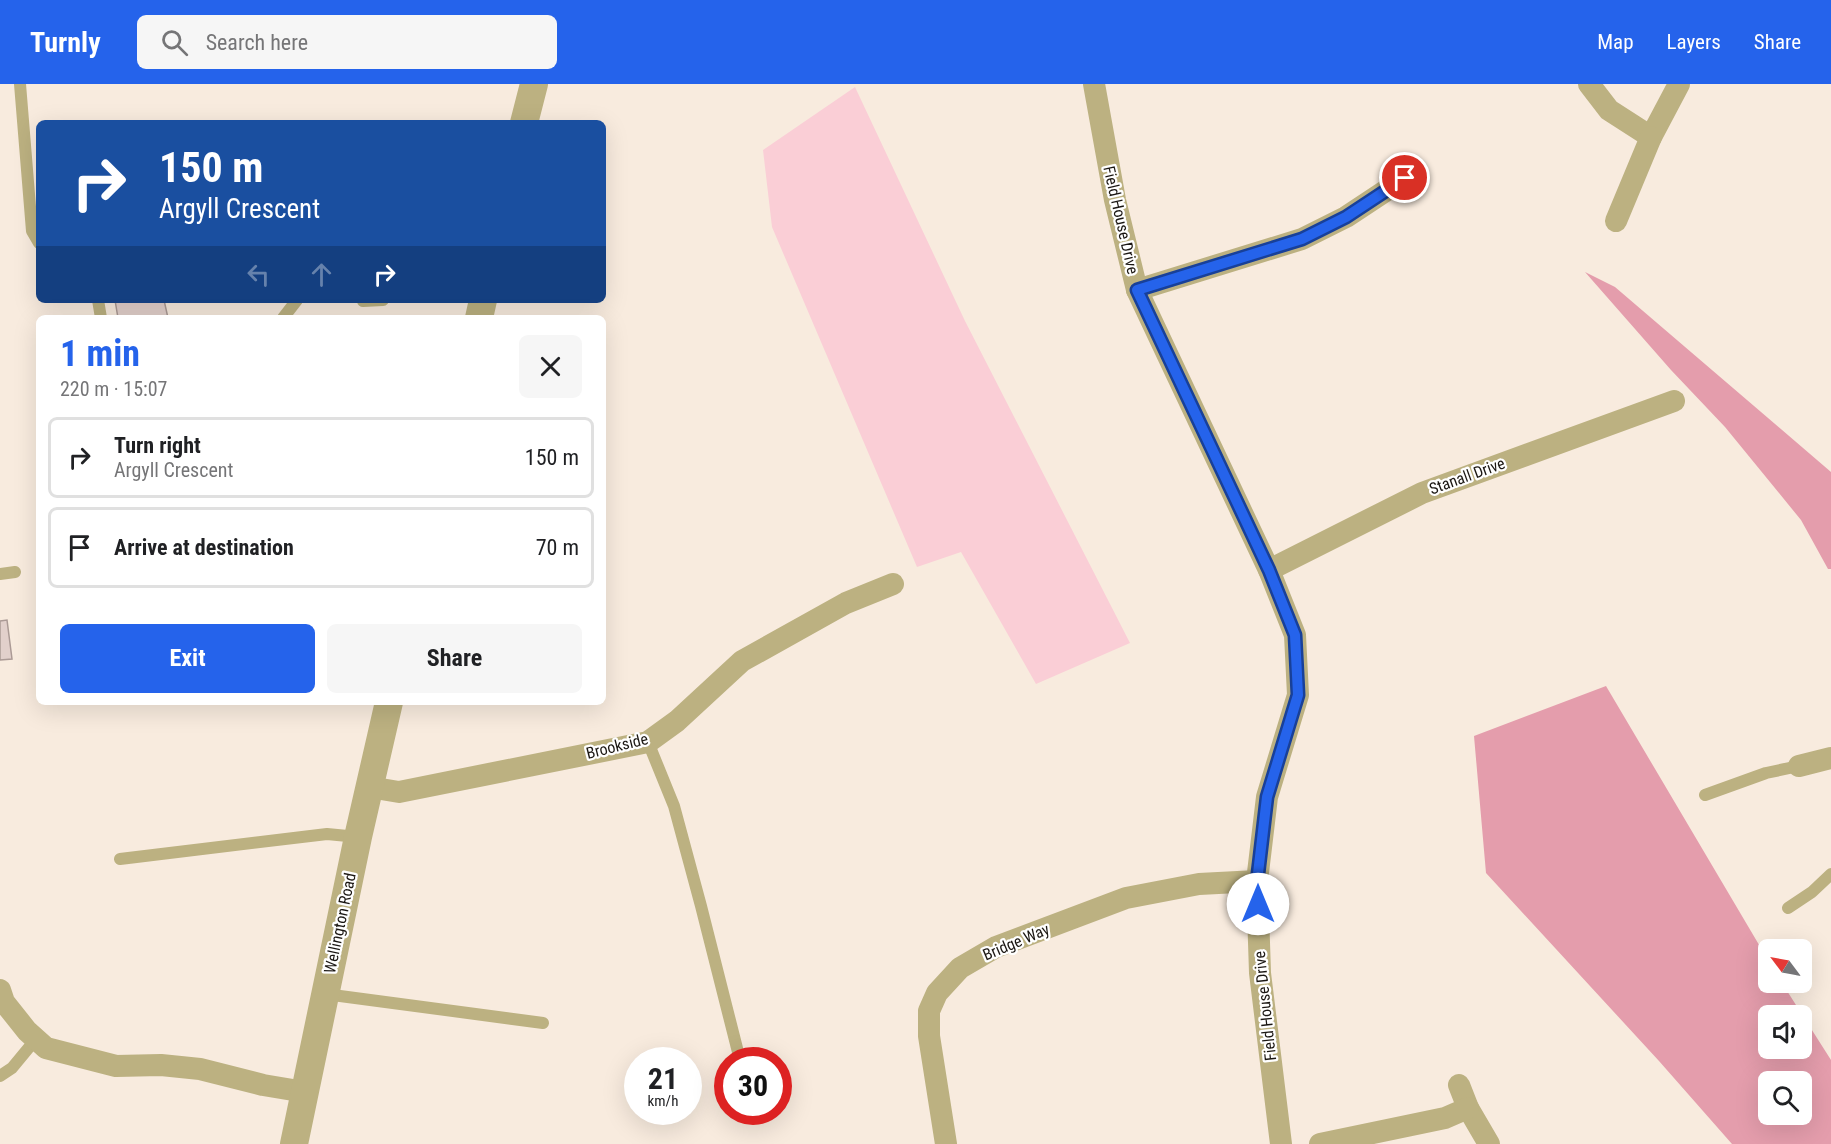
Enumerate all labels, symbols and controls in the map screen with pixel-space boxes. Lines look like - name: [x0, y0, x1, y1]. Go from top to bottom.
- search box: [137, 15, 557, 69]
- text: Turnly: [30, 26, 101, 59]
- icon: search: [158, 26, 191, 59]
- text: Search here: [206, 30, 308, 55]
- text: Map: [1597, 30, 1634, 54]
- text: Layers: [1667, 30, 1721, 54]
- text: Share: [1754, 30, 1801, 54]
- text: 150 m: [159, 143, 264, 192]
- icon: right: [60, 144, 138, 222]
- pin: [1379, 152, 1430, 203]
- icon: arrive: [1388, 161, 1421, 194]
- street label: Field House Drive: [1099, 164, 1143, 276]
- text: Argyll Crescent: [159, 193, 320, 225]
- icon: left: [242, 258, 275, 291]
- icon: ahead: [305, 258, 338, 291]
- icon: right: [368, 258, 401, 291]
- text: 1 min: [60, 333, 140, 375]
- button: close: [519, 335, 582, 398]
- text: 220 m · 15:07: [60, 377, 167, 401]
- text: Turn right: [114, 433, 201, 458]
- icon: right: [63, 441, 96, 474]
- text: 150 m: [525, 445, 579, 470]
- street label: Stanall Drive: [1427, 454, 1507, 498]
- text: Argyll Crescent: [114, 458, 233, 482]
- icon: arrive: [63, 531, 96, 564]
- text: Arrive at destination: [114, 535, 294, 560]
- text: 70 m: [536, 535, 579, 560]
- button: Exit: [60, 624, 315, 693]
- button: Share: [327, 624, 582, 693]
- street label: Brookside: [584, 729, 650, 763]
- street label: Wellington Road: [320, 871, 360, 975]
- position arrow: [1226, 872, 1290, 936]
- street label: Bridge Way: [980, 919, 1052, 965]
- north arrow: [1758, 939, 1812, 993]
- map controls: [1758, 939, 1812, 1125]
- street label: Field House Drive: [1250, 950, 1280, 1062]
- button: sound: [1758, 1005, 1812, 1059]
- speed limit sign: 30: [714, 1047, 792, 1125]
- text: 21: [648, 1061, 678, 1096]
- button: search: [1758, 1071, 1812, 1125]
- text: km/h: [648, 1092, 678, 1110]

